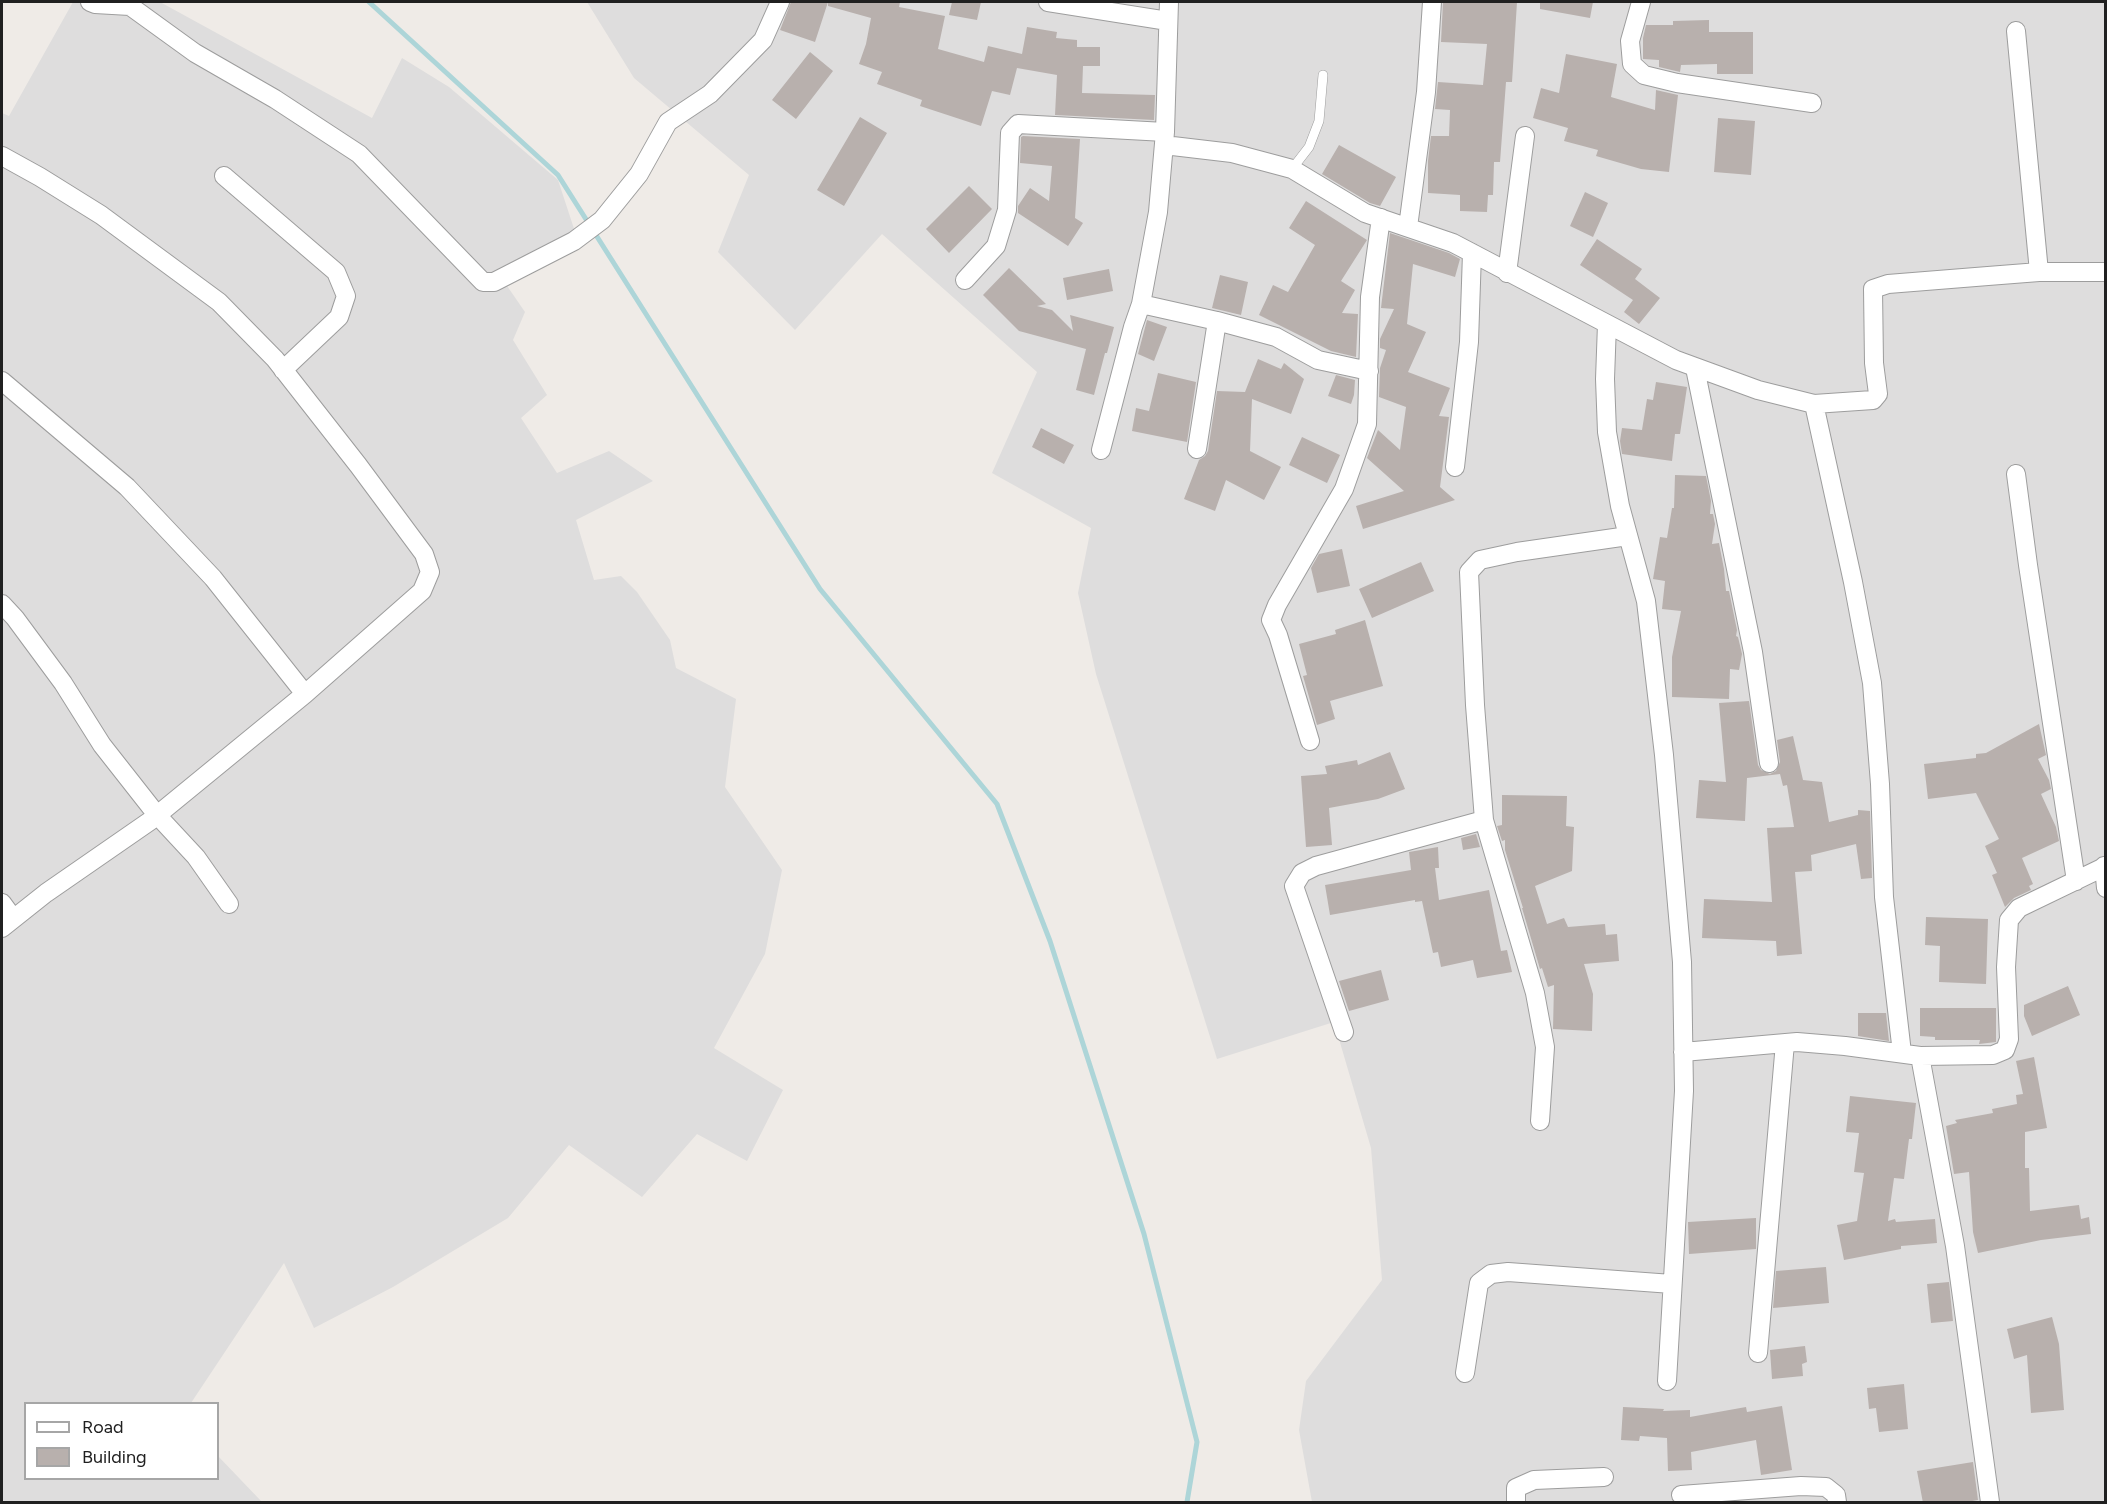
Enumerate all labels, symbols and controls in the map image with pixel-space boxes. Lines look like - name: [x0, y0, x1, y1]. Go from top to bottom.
- legend: [24, 1402, 219, 1480]
- text: Road: [82, 1416, 123, 1438]
- text: Building: [82, 1446, 147, 1468]

